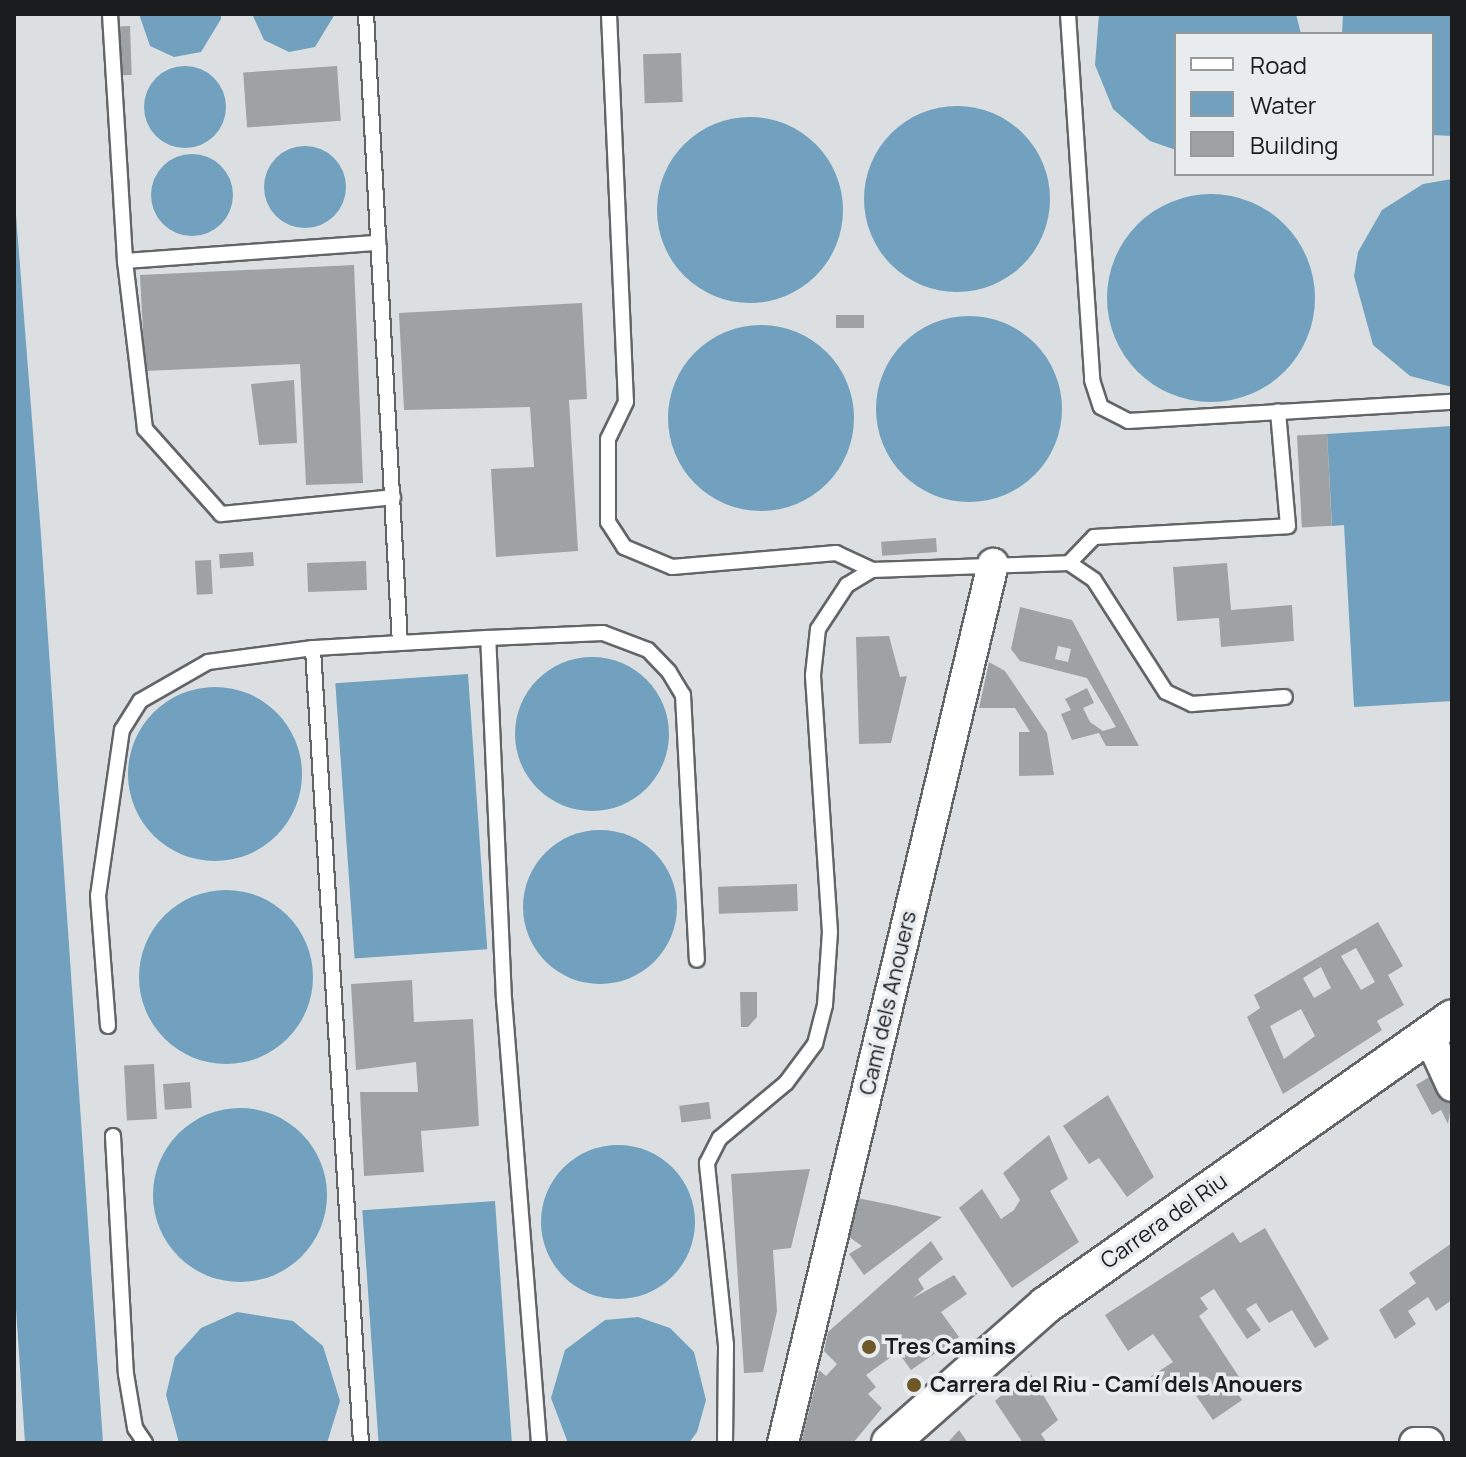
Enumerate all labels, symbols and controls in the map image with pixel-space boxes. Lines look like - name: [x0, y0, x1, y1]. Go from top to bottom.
- legend: [1174, 32, 1434, 176]
- text: Road: [1250, 48, 1307, 81]
- text: Water: [1250, 88, 1317, 121]
- text: Building: [1250, 128, 1338, 161]
- street label: Camí dels Anouers: [854, 908, 922, 1098]
- street label: Carrera del Riu: [1096, 1168, 1232, 1274]
- place label: Tres Camins: [885, 1334, 1016, 1360]
- marker: Tres Camins: [860, 1338, 878, 1356]
- place label: Carrera del Riu - Camí dels Anouers: [930, 1372, 1303, 1398]
- marker: Carrera del Riu - Camí dels Anouers: [905, 1376, 923, 1394]

